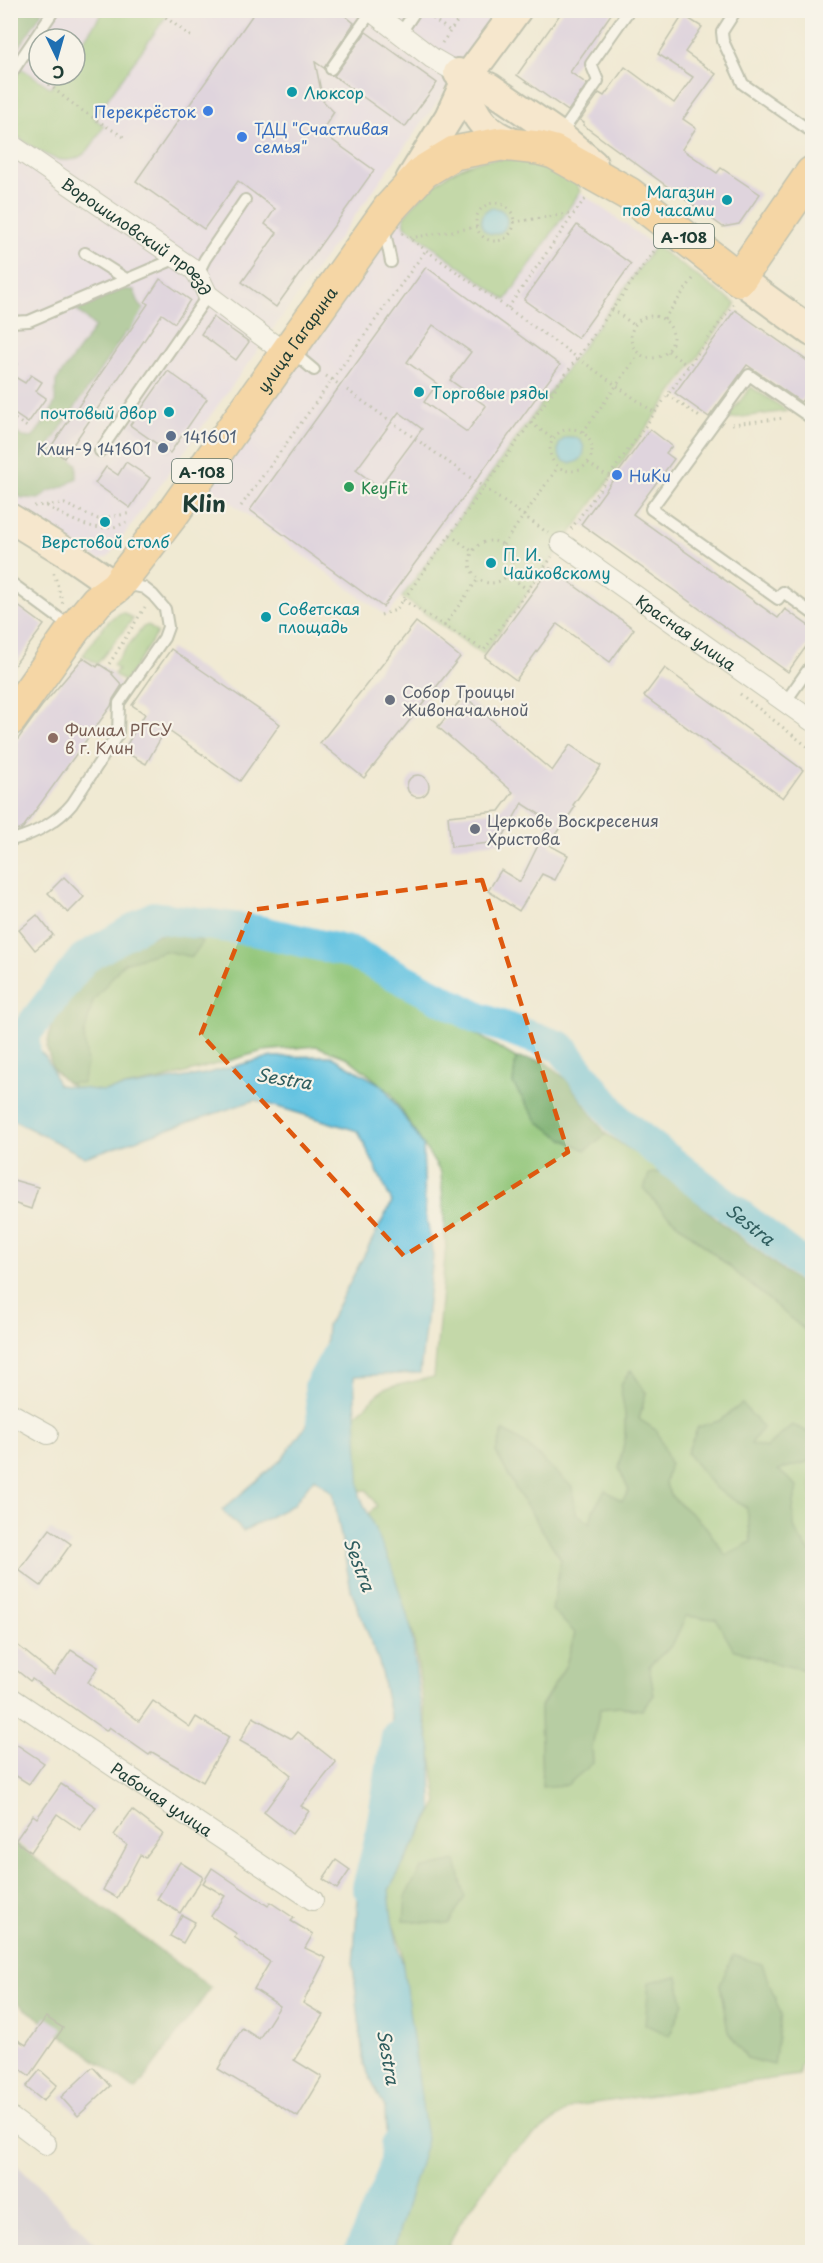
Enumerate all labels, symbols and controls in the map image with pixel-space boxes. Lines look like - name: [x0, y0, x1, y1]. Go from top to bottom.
- north arrow: [27, 27, 87, 87]
- text: С: [51, 60, 65, 85]
- place label: Люксор: [304, 80, 364, 104]
- marker: Люксор: [285, 85, 299, 99]
- place label: Перекрёсток: [94, 99, 196, 123]
- marker: Перекрёсток: [201, 104, 215, 118]
- place label: ТДЦ "Счастливая семья": [254, 116, 389, 158]
- marker: ТДЦ "Счастливая семья": [235, 130, 249, 144]
- street label: Ворошиловский проезд: [57, 171, 218, 299]
- place label: Магазин под часами: [622, 179, 715, 221]
- marker: Магазин под часами: [720, 193, 734, 207]
- road number: А-108: [654, 224, 714, 248]
- street label: улица Гагарина: [251, 281, 343, 397]
- place label: Tорговые ряды: [431, 380, 549, 404]
- marker: Tорговые ряды: [412, 385, 426, 399]
- place label: почтовый двор: [40, 400, 157, 424]
- marker: почтовый двор: [162, 405, 176, 419]
- place label: 141601: [183, 424, 237, 448]
- marker: 141601: [164, 429, 178, 443]
- place label: Клин-9 141601: [36, 436, 151, 460]
- marker: Клин-9 141601: [156, 441, 170, 455]
- road number: А-108: [172, 459, 232, 483]
- place label: НиКи: [629, 463, 671, 487]
- marker: НиКи: [610, 468, 624, 482]
- place label: KeyFit: [361, 475, 408, 499]
- marker: KeyFit: [342, 480, 356, 494]
- district label: Klin: [182, 486, 226, 519]
- marker: Верстовой столб: [98, 515, 112, 529]
- place label: Верстовой столб: [41, 529, 170, 553]
- place label: П. И. Чайковскому: [503, 542, 610, 584]
- marker: П. И. Чайковскому: [484, 556, 498, 570]
- street label: Красная улица: [632, 588, 742, 676]
- place label: Советская площадь: [278, 596, 360, 638]
- marker: Советская площадь: [259, 610, 273, 624]
- place label: Собор Троицы Живоначальной: [402, 679, 529, 721]
- marker: Собор Троицы Живоначальной: [383, 693, 397, 707]
- place label: Филиал РГСУ в г. Клин: [65, 717, 173, 759]
- marker: Филиал РГСУ в г. Клин: [46, 731, 60, 745]
- place label: Церковь Воскресения Христова: [487, 808, 659, 850]
- marker: Церковь Воскресения Христова: [468, 822, 482, 836]
- water label: Sestra: [254, 1060, 315, 1096]
- water label: Sestra: [721, 1196, 782, 1252]
- water label: Sestra: [337, 1533, 383, 1596]
- street label: Рабочая улица: [106, 1756, 218, 1842]
- water label: Sestra: [371, 2027, 407, 2088]

